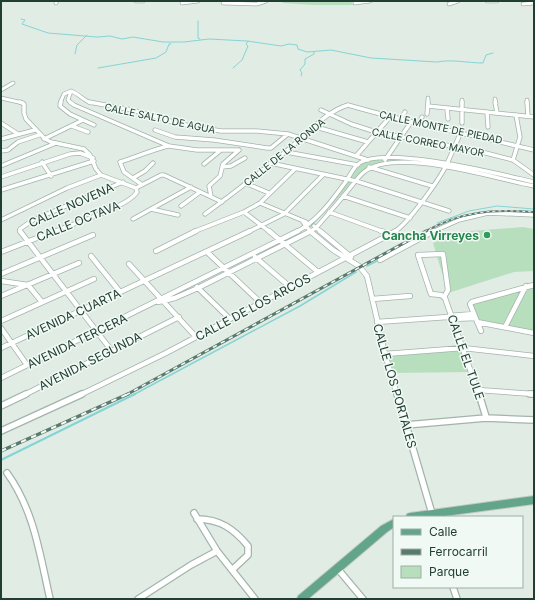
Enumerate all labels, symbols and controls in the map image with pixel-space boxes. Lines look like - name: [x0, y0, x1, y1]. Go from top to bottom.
- street label: CALLE SALTO DE AGUA: [104, 100, 217, 136]
- street label: CALLE MONTE DE PIEDAD: [378, 108, 504, 146]
- street label: CALLE DE LA RONDA: [241, 116, 327, 188]
- street label: CALLE CORREO MAYOR: [371, 125, 486, 159]
- street label: CALLE NOVENA: [26, 180, 116, 230]
- street label: CALLE OCTAVA: [34, 197, 122, 245]
- place label: Cancha Virreyes: [382, 228, 479, 243]
- marker: Cancha Virreyes: [482, 230, 492, 240]
- street label: CALLE DE LOS ARCOS: [193, 270, 314, 344]
- street label: AVENIDA CUARTA: [23, 285, 123, 343]
- street label: AVENIDA TERCERA: [24, 310, 130, 372]
- street label: CALLE EL TULE: [444, 312, 488, 402]
- street label: CALLE LOS PORTALES: [370, 322, 420, 450]
- street label: AVENIDA SEGUNDA: [36, 329, 144, 393]
- legend: [393, 516, 523, 588]
- text: Calle: [429, 524, 457, 539]
- text: Ferrocarril: [429, 544, 488, 559]
- text: Parque: [429, 564, 469, 579]

